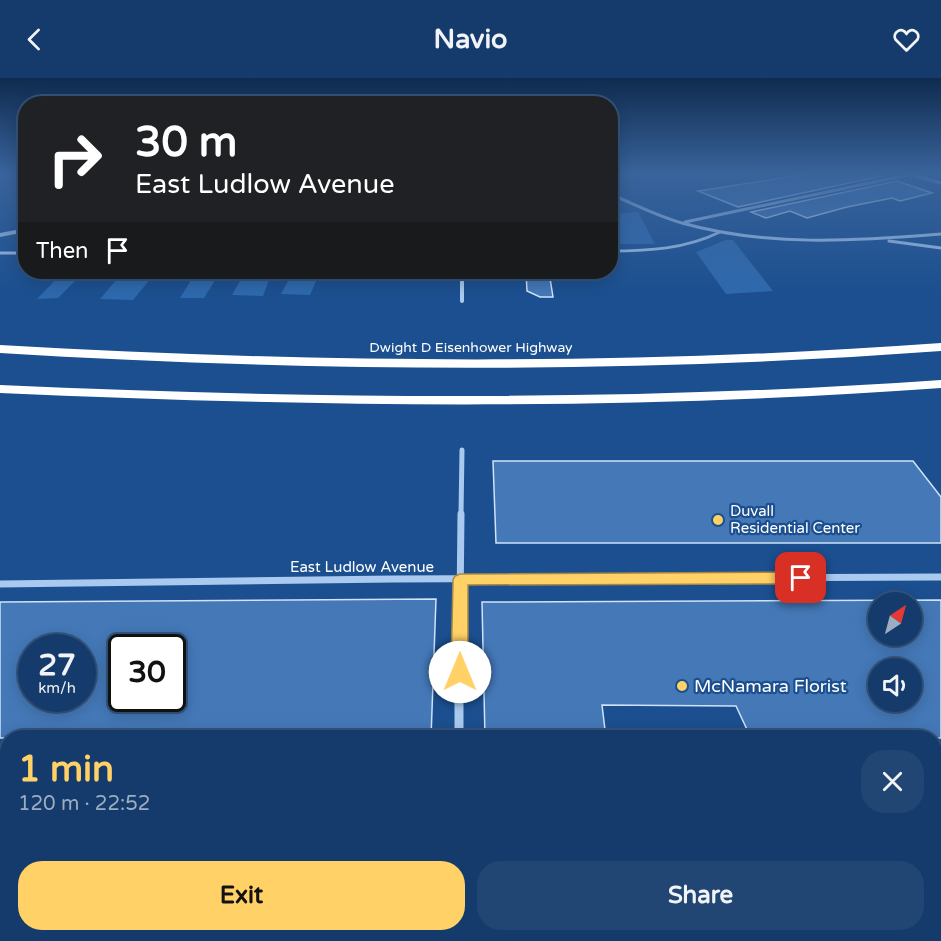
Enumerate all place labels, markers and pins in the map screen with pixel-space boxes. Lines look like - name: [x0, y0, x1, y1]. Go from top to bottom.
- place label: Duvall Residential Center: [730, 502, 860, 537]
- marker: Duvall Residential Center: [711, 513, 725, 527]
- pin: [775, 552, 826, 603]
- place label: McNamara Florist: [694, 675, 847, 697]
- marker: McNamara Florist: [675, 679, 689, 693]

